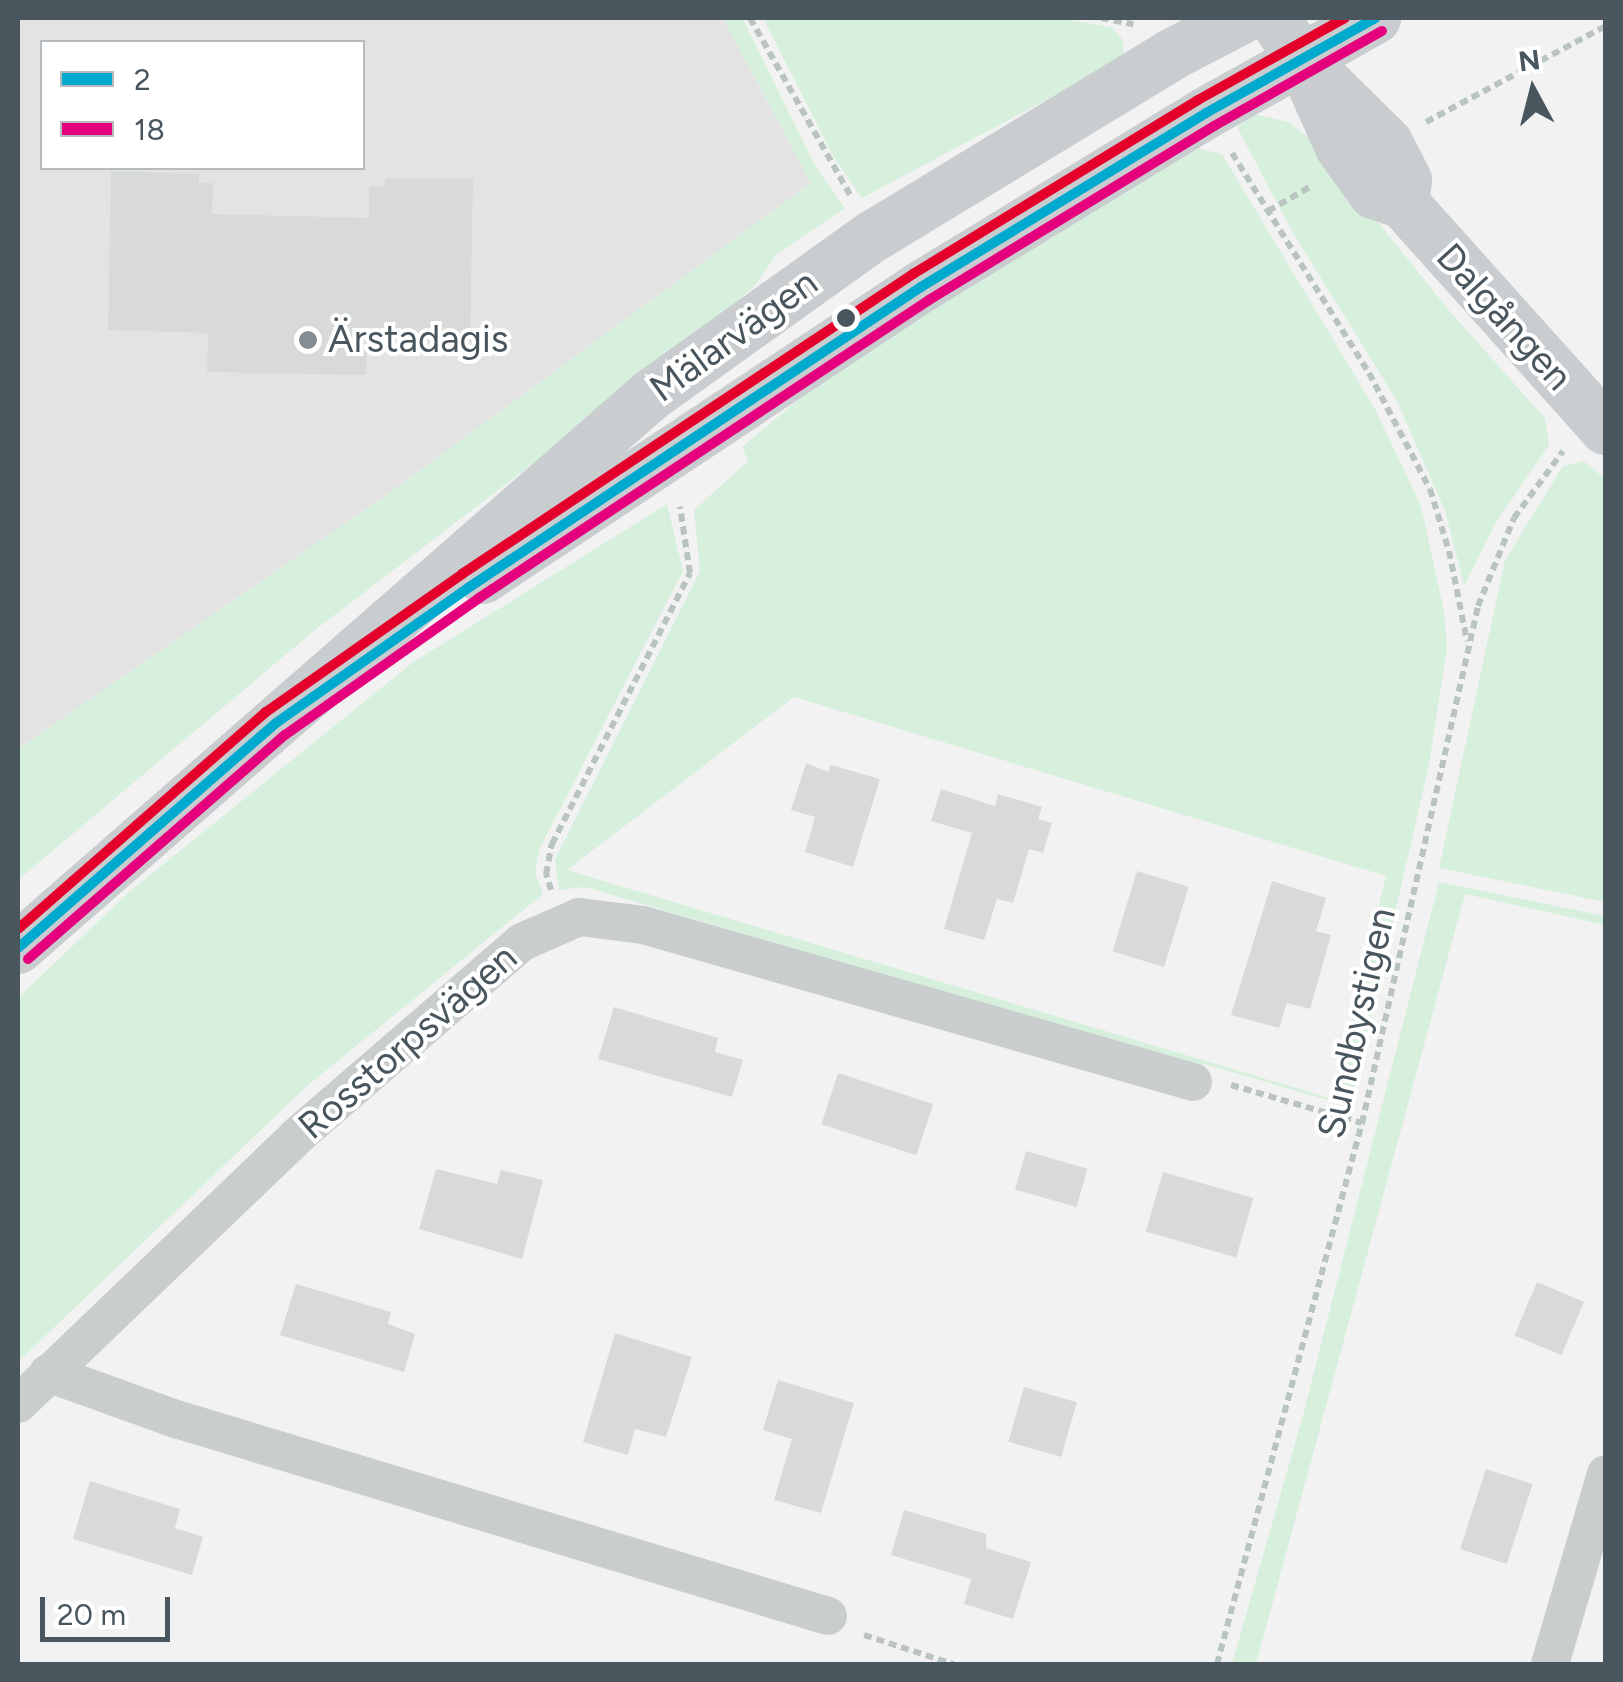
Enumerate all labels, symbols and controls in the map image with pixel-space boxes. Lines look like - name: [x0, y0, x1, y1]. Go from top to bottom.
- legend: [40, 40, 365, 170]
- north arrow: [1483, 40, 1583, 140]
- text: N: [1517, 42, 1542, 78]
- text: 2: [134, 61, 151, 98]
- text: 18: [134, 111, 165, 148]
- street label: Dalgången: [1427, 234, 1581, 400]
- street label: Mälarvägen: [642, 260, 826, 412]
- unlabelled marker: [836, 308, 856, 328]
- place label: Ärstadagis: [328, 317, 508, 363]
- marker: Ärstadagis: [297, 329, 319, 351]
- street label: Sundbystigen: [1308, 903, 1406, 1143]
- street label: Rosstorpsvägen: [290, 935, 526, 1149]
- scale bar: [45, 1577, 175, 1639]
- text: 20 m: [57, 1596, 126, 1633]

